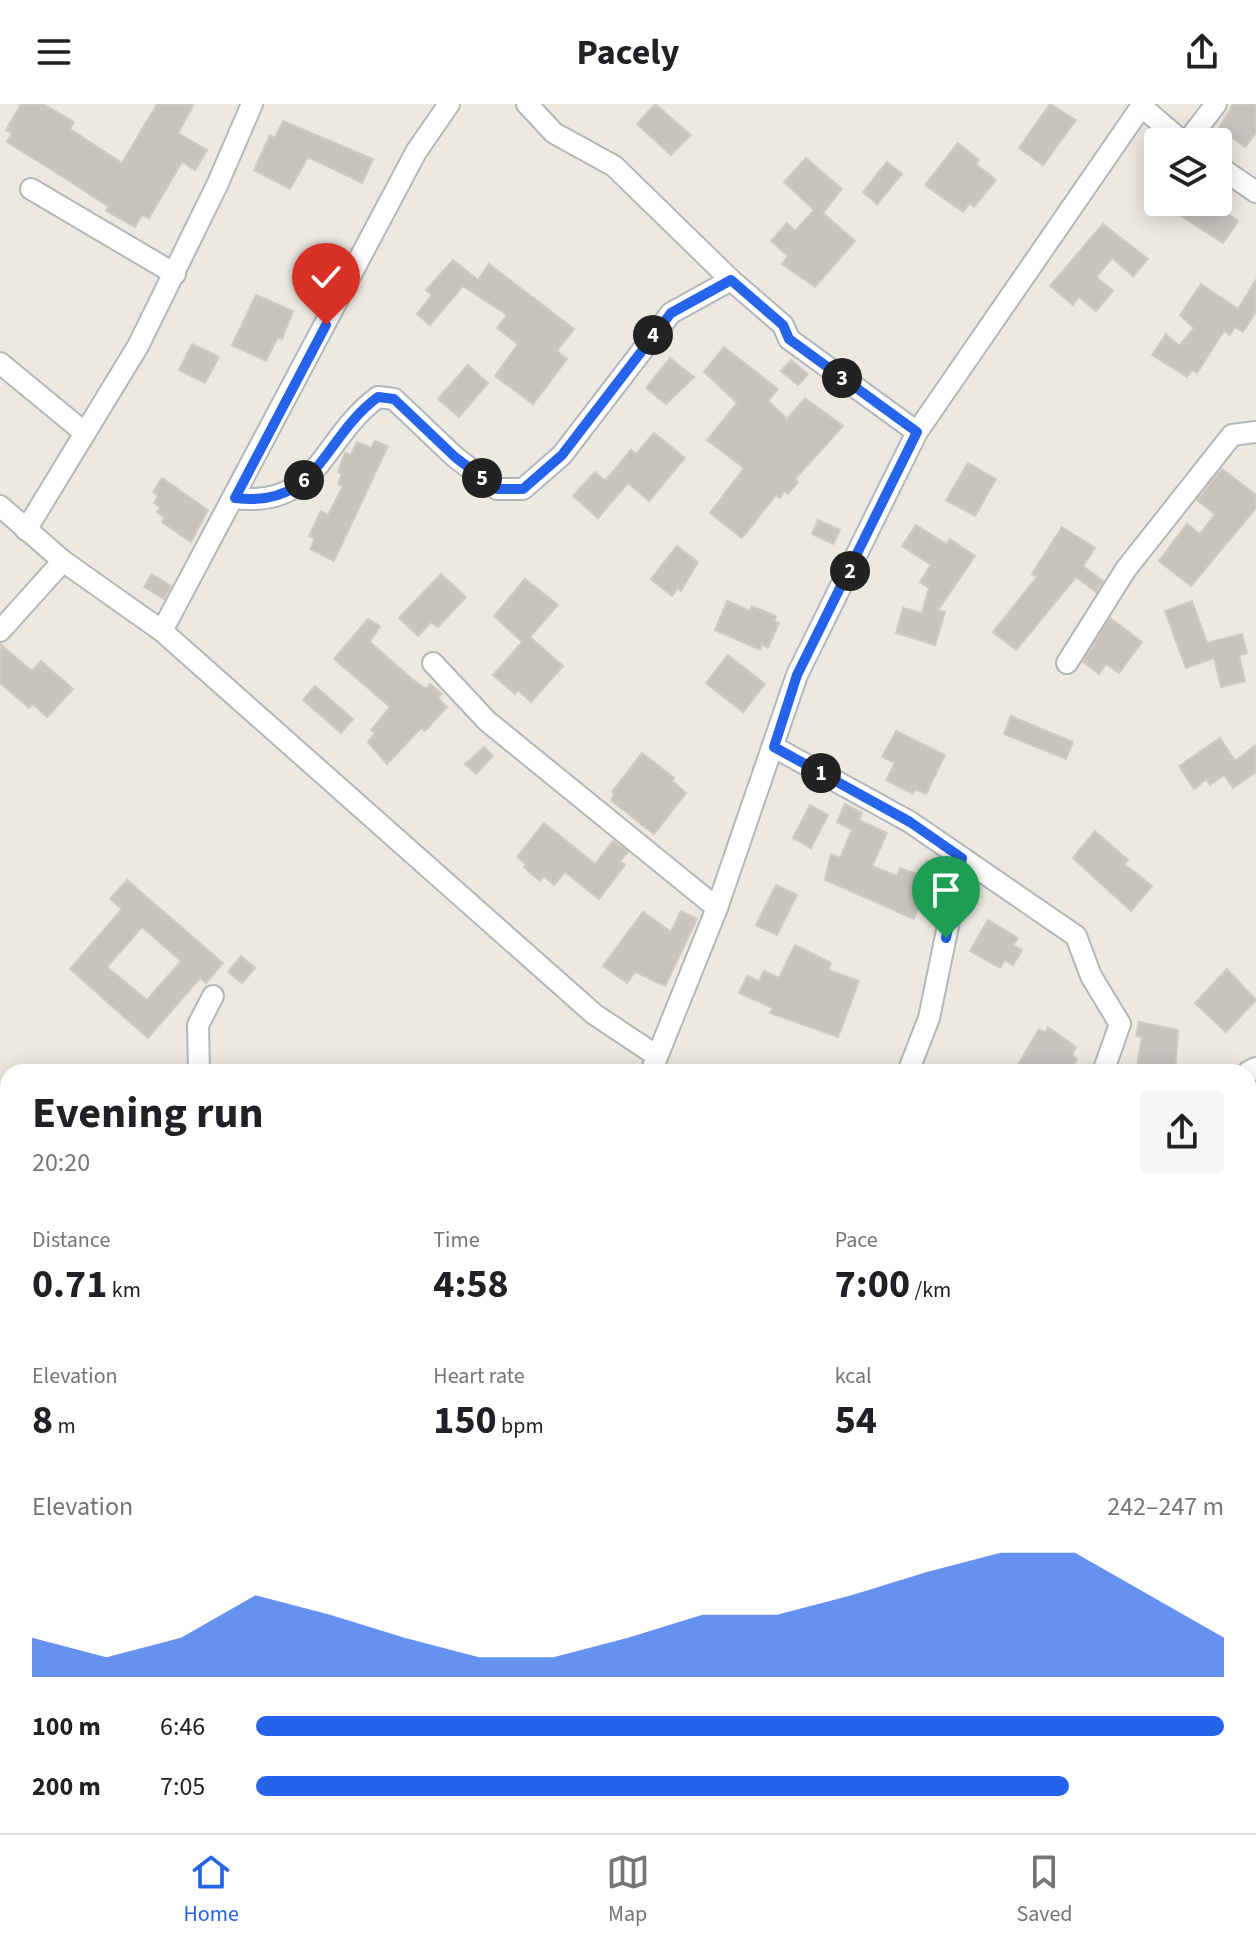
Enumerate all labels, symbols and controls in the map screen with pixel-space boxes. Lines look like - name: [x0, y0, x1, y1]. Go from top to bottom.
- text: Pacely: [577, 27, 679, 78]
- icon: menu: [32, 30, 76, 74]
- icon: share: [1180, 30, 1224, 74]
- map controls: [1144, 128, 1232, 216]
- button: layers: [1144, 128, 1232, 216]
- pin: [292, 243, 360, 325]
- icon: check: [304, 255, 348, 299]
- pin: 4: [633, 315, 673, 355]
- text: 4: [647, 319, 659, 351]
- pin: 3: [822, 358, 862, 398]
- text: 3: [836, 362, 848, 394]
- pin: 5: [462, 458, 502, 498]
- pin: 6: [284, 460, 324, 500]
- text: 5: [476, 462, 488, 494]
- text: 6: [298, 464, 310, 496]
- pin: 2: [830, 551, 870, 591]
- text: 2: [844, 555, 856, 587]
- pin: 1: [801, 753, 841, 793]
- text: 1: [815, 757, 827, 789]
- pin: [912, 856, 980, 938]
- icon: arrive: [924, 868, 968, 912]
- text: Evening run: [32, 1082, 264, 1145]
- button: share: [1140, 1090, 1224, 1174]
- text: 20:20: [32, 1144, 90, 1181]
- text: Distance: [32, 1224, 110, 1256]
- text: Time: [433, 1224, 480, 1256]
- text: Pace: [835, 1224, 878, 1256]
- text: 0.71: [32, 1256, 107, 1313]
- text: 4:58: [433, 1256, 509, 1313]
- text: 7:00: [835, 1256, 910, 1313]
- text: km: [107, 1274, 141, 1306]
- text: /km: [910, 1274, 951, 1306]
- text: Elevation: [32, 1360, 118, 1392]
- text: Heart rate: [433, 1360, 525, 1392]
- text: kcal: [835, 1360, 872, 1392]
- text: 8: [32, 1392, 53, 1449]
- text: 150: [433, 1392, 497, 1449]
- text: 54: [835, 1392, 877, 1449]
- text: m: [53, 1410, 76, 1442]
- text: bpm: [497, 1410, 544, 1442]
- text: Elevation: [32, 1488, 133, 1525]
- text: 242–247 m: [1107, 1488, 1224, 1525]
- text: 100 m: [32, 1708, 101, 1745]
- text: 6:46: [160, 1708, 205, 1745]
- text: 200 m: [32, 1768, 101, 1805]
- text: 7:05: [160, 1768, 205, 1805]
- tab: Home: [183, 1850, 239, 1930]
- tab: Map: [606, 1850, 650, 1930]
- tab: Saved: [1016, 1850, 1073, 1930]

